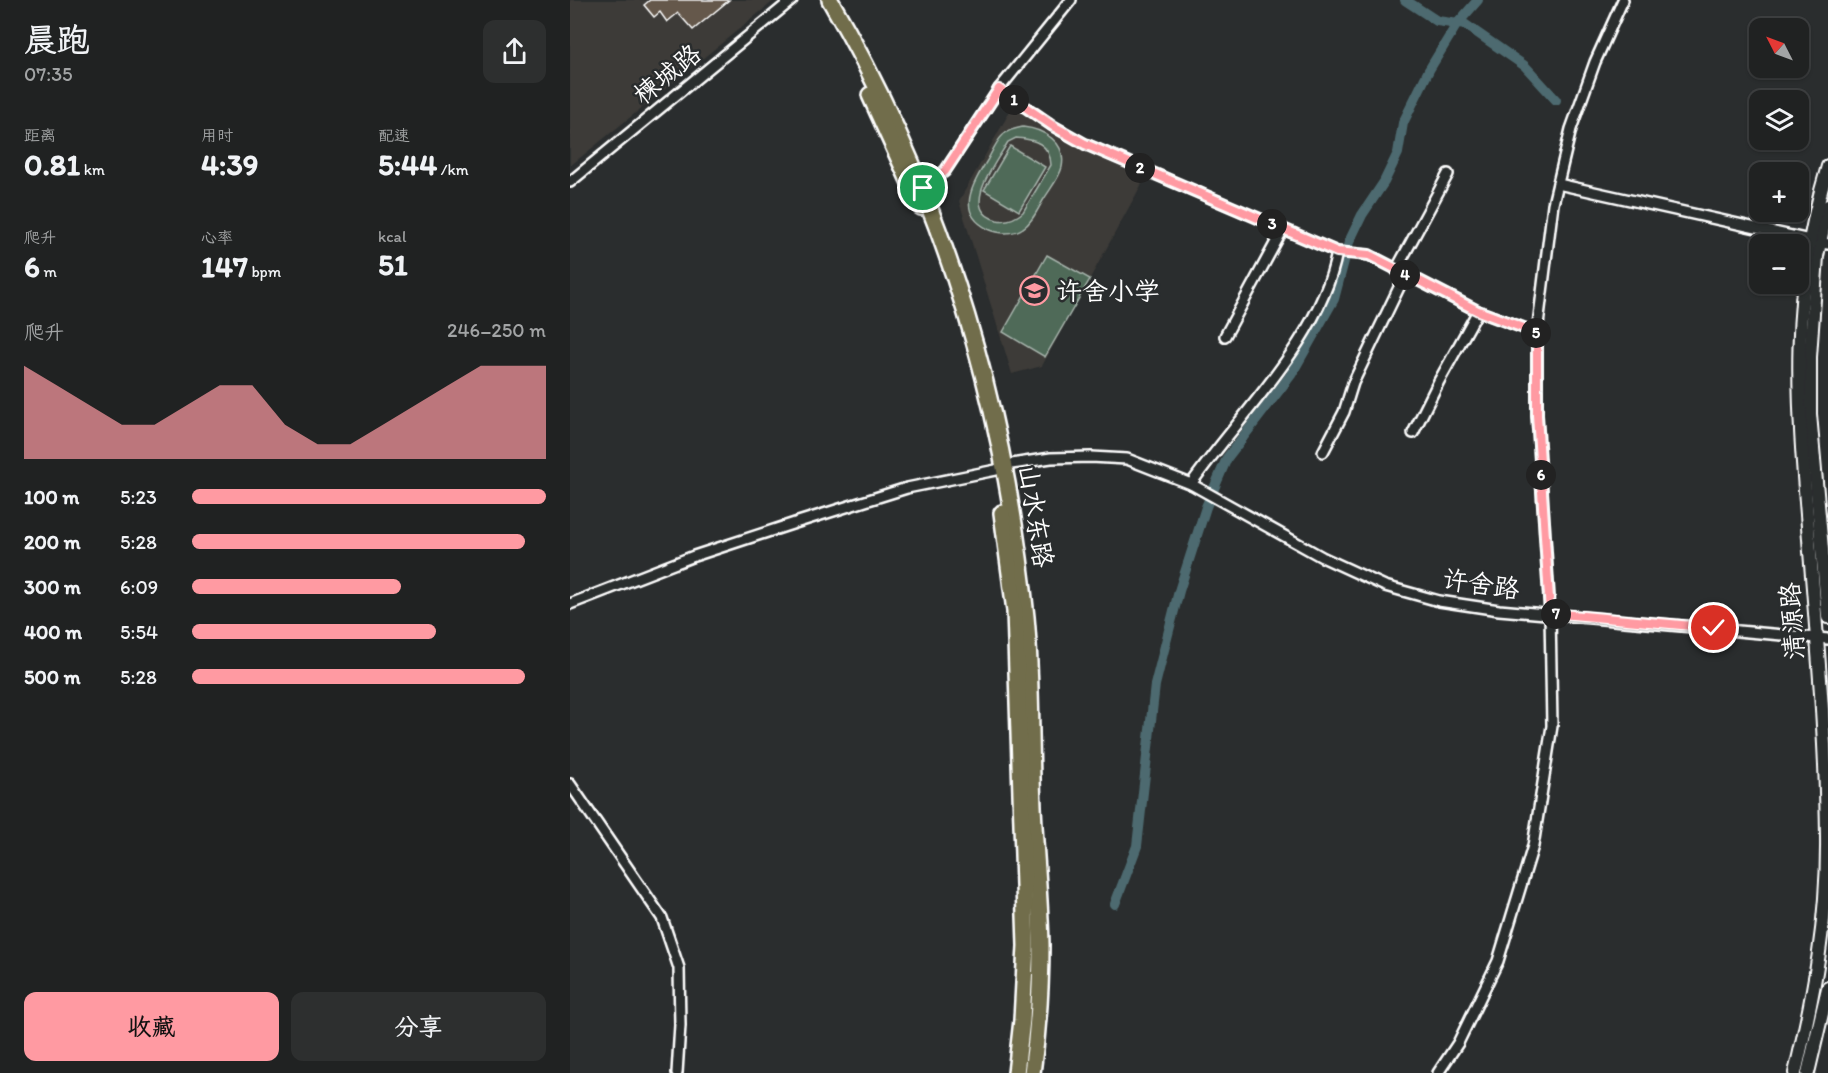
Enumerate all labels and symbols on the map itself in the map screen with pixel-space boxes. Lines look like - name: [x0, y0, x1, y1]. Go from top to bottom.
- north arrow: [1749, 18, 1809, 78]
- street label: 楝城路: [627, 37, 707, 111]
- pin: 1: [999, 85, 1029, 115]
- pin: 2: [1125, 153, 1155, 183]
- pin: [897, 162, 948, 213]
- pin: 3: [1257, 209, 1287, 239]
- pin: 4: [1390, 260, 1420, 290]
- school or university icon: 许舍小学: [1019, 275, 1051, 307]
- place label: 许舍小学: [1056, 275, 1160, 307]
- pin: 5: [1521, 318, 1551, 348]
- pin: 6: [1526, 460, 1556, 490]
- street label: 山水东路: [1012, 462, 1060, 570]
- street label: 许舍路: [1440, 563, 1522, 605]
- street label: 清源路: [1773, 581, 1811, 661]
- pin: 7: [1541, 599, 1571, 629]
- pin: [1688, 602, 1739, 653]

